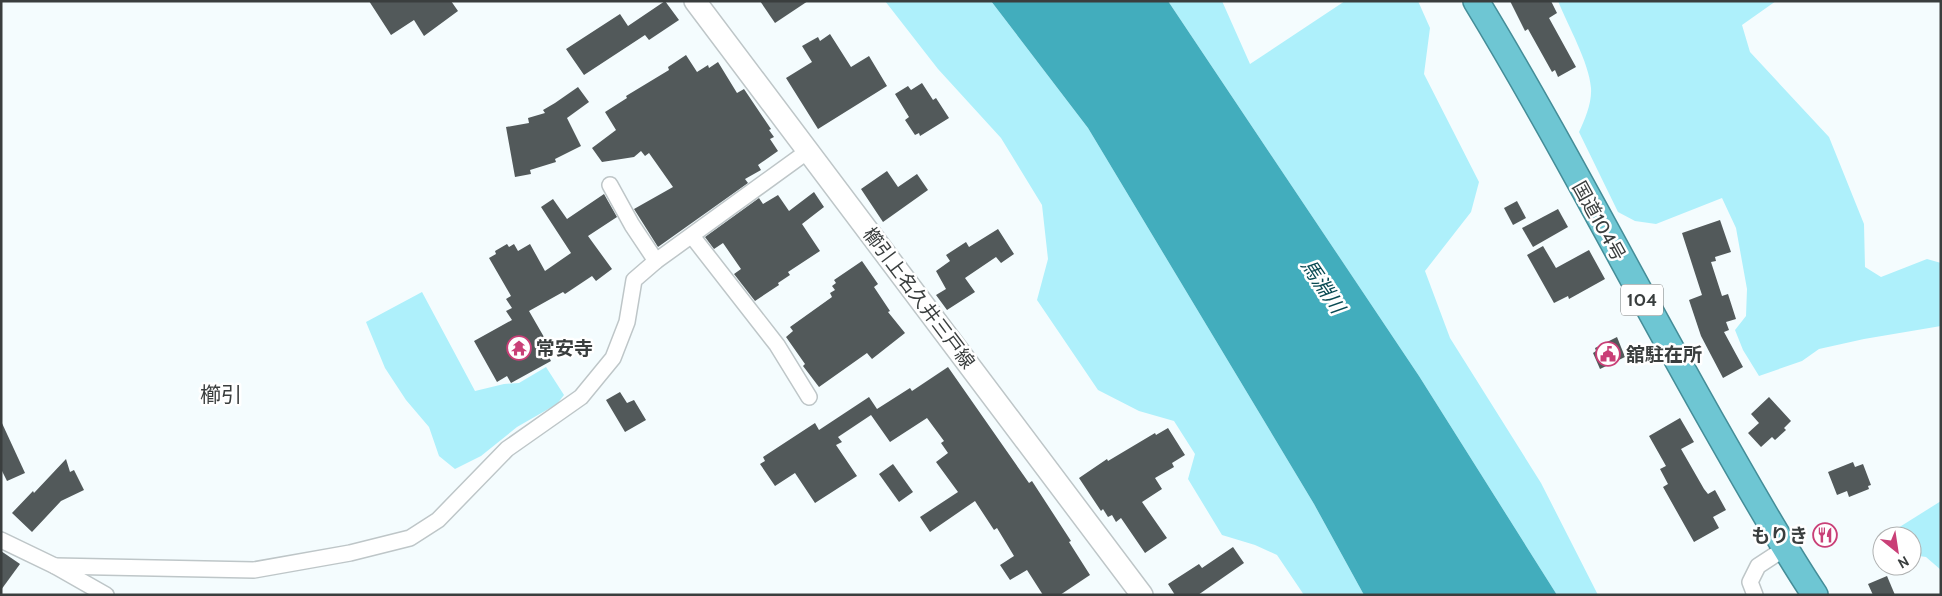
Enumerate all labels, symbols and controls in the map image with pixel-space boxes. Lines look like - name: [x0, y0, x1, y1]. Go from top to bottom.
- street label: 国道104号: [1568, 177, 1630, 265]
- street label: 櫛引上名久井三戸線: [858, 223, 980, 373]
- water label: 馬淵川: [1296, 254, 1351, 319]
- road number: 104: [1621, 284, 1663, 316]
- temple icon: 常安寺: [506, 335, 532, 361]
- place label: 常安寺: [536, 337, 593, 360]
- public building icon: 舘駐在所: [1595, 341, 1621, 367]
- place label: 舘駐在所: [1626, 343, 1702, 366]
- district label: 櫛引: [200, 382, 242, 407]
- restaurant icon: もりき: [1812, 522, 1838, 548]
- place label: もりき: [1751, 524, 1808, 547]
- north arrow: [1872, 526, 1922, 576]
- text: N: [1895, 552, 1912, 573]

